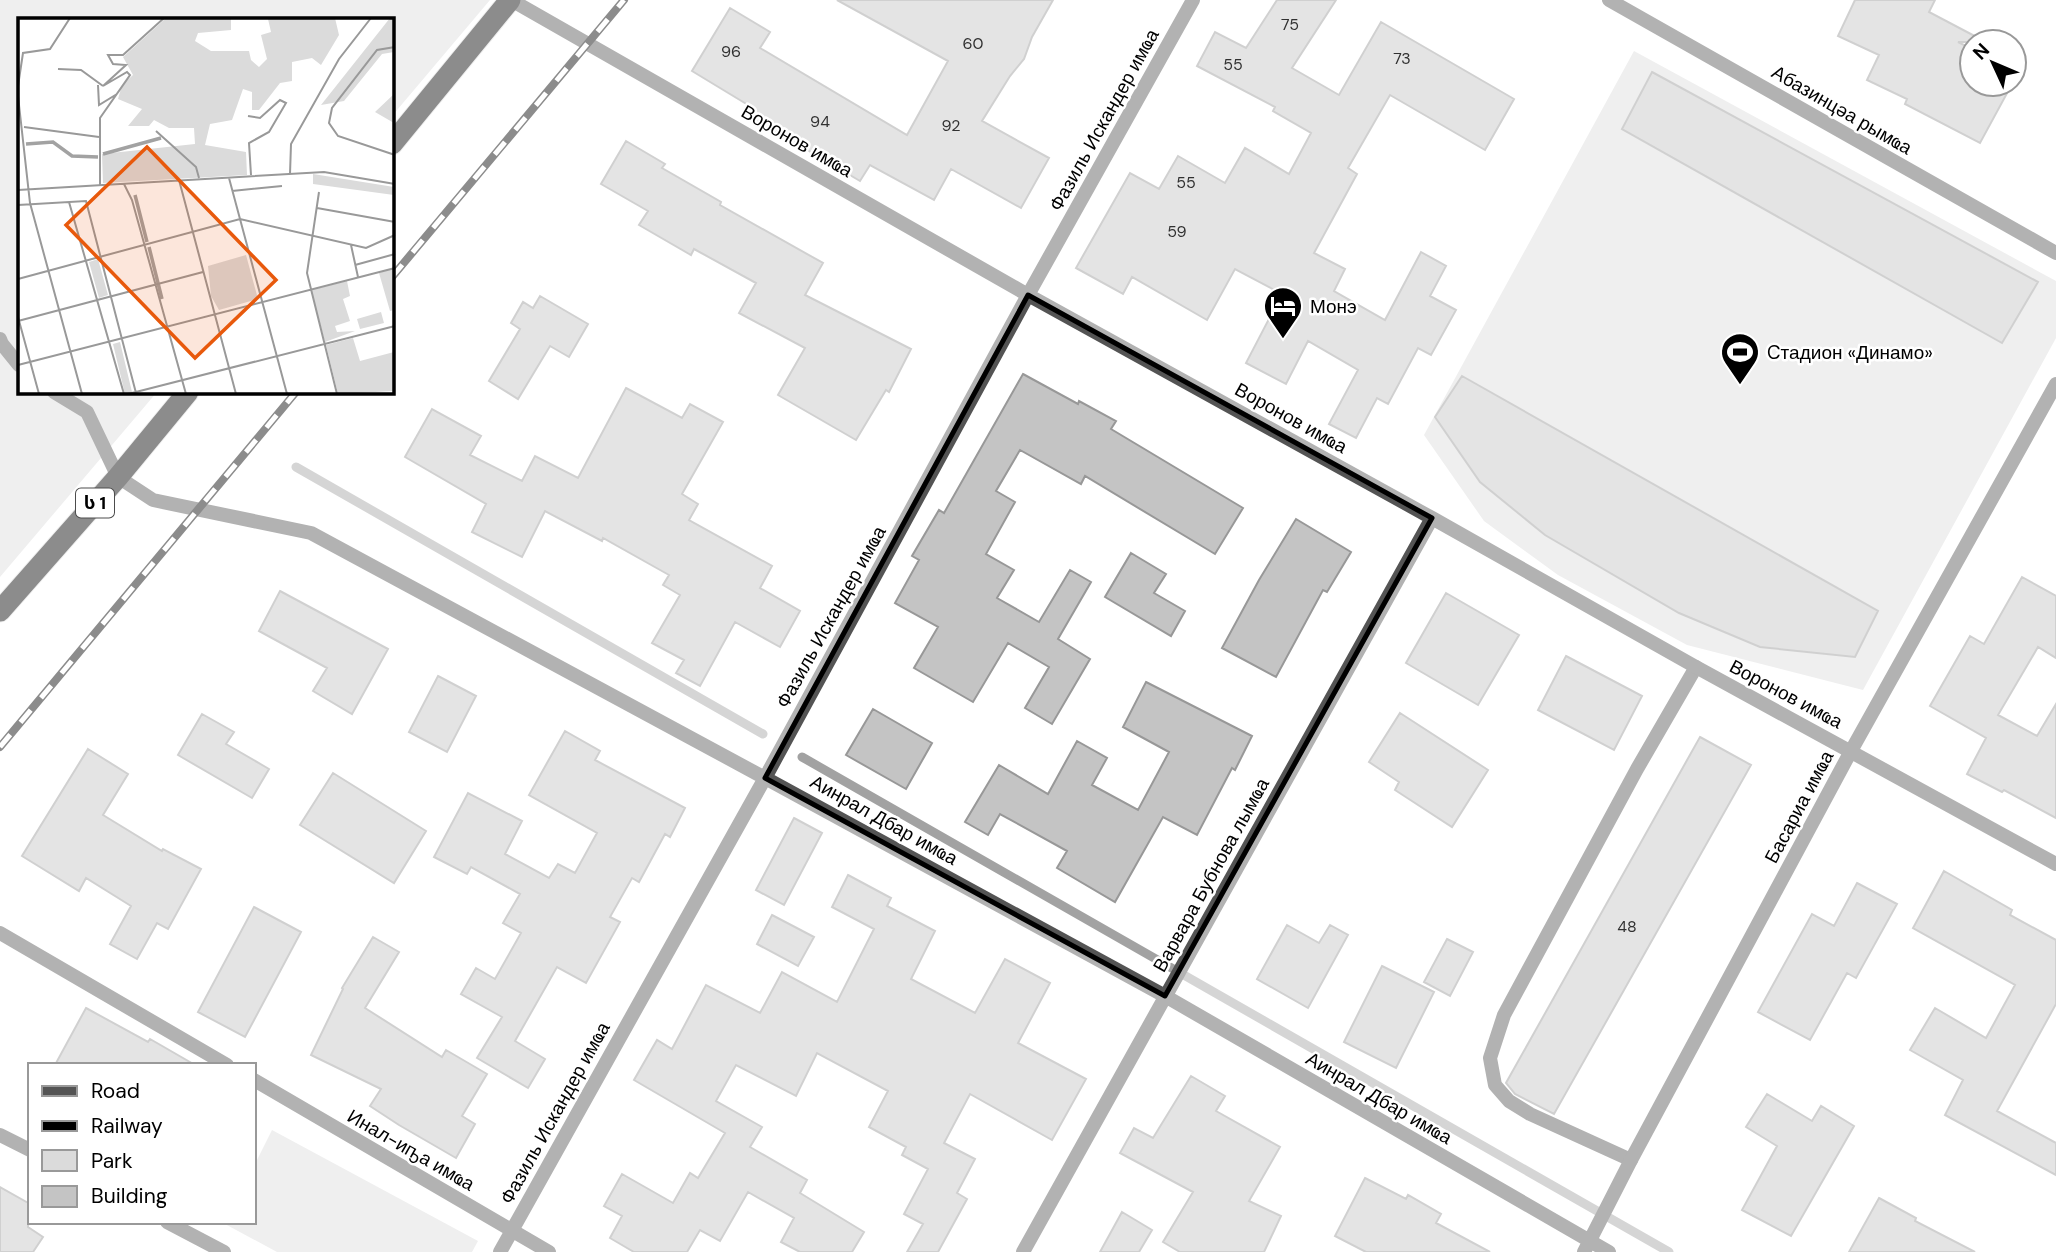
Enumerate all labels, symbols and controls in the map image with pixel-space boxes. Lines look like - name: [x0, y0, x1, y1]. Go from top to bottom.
- house number: 75: [1281, 14, 1299, 35]
- inset map: [18, 18, 394, 394]
- street label: Фазиль Искандер имҩа: [1043, 24, 1165, 216]
- north arrow: [1958, 28, 2028, 98]
- house number: 60: [963, 33, 984, 54]
- text: N: [1967, 38, 1995, 65]
- house number: 96: [721, 41, 741, 62]
- house number: 73: [1393, 48, 1411, 69]
- house number: 55: [1223, 54, 1243, 75]
- street label: Абазинцәа рымҩа: [1767, 60, 1917, 161]
- street label: Воронов имҩа: [737, 99, 858, 183]
- house number: 94: [810, 111, 830, 132]
- house number: 92: [942, 115, 961, 136]
- house number: 55: [1176, 172, 1196, 193]
- house number: 59: [1167, 221, 1187, 242]
- hotel icon: Монэ: [1262, 285, 1304, 340]
- place label: Монэ: [1310, 294, 1357, 319]
- sports icon: Cтадион «Динамо»: [1719, 331, 1761, 386]
- place label: Cтадион «Динамо»: [1767, 340, 1933, 365]
- street label: Воронов имҩа: [1230, 377, 1352, 459]
- road number: ს 1: [76, 489, 114, 518]
- street label: Фазиль Искандер имҩа: [770, 521, 892, 713]
- street label: Воронов имҩа: [1725, 654, 1847, 735]
- street label: Басариа имҩа: [1759, 746, 1839, 868]
- street label: Аинрал Дбар имҩа: [806, 769, 962, 871]
- street label: Варвара Бубнова лымҩа: [1147, 773, 1275, 976]
- house number: 48: [1617, 916, 1637, 937]
- street label: Фазиль Искандер имҩа: [494, 1017, 616, 1209]
- street label: Аинрал Дбар имҩа: [1301, 1046, 1457, 1150]
- legend: [28, 1063, 256, 1224]
- text: Road: [91, 1077, 140, 1105]
- street label: Инал-иҧа имҩа: [343, 1103, 480, 1197]
- text: Railway: [91, 1112, 163, 1140]
- text: Park: [91, 1147, 133, 1175]
- text: Building: [91, 1182, 168, 1210]

